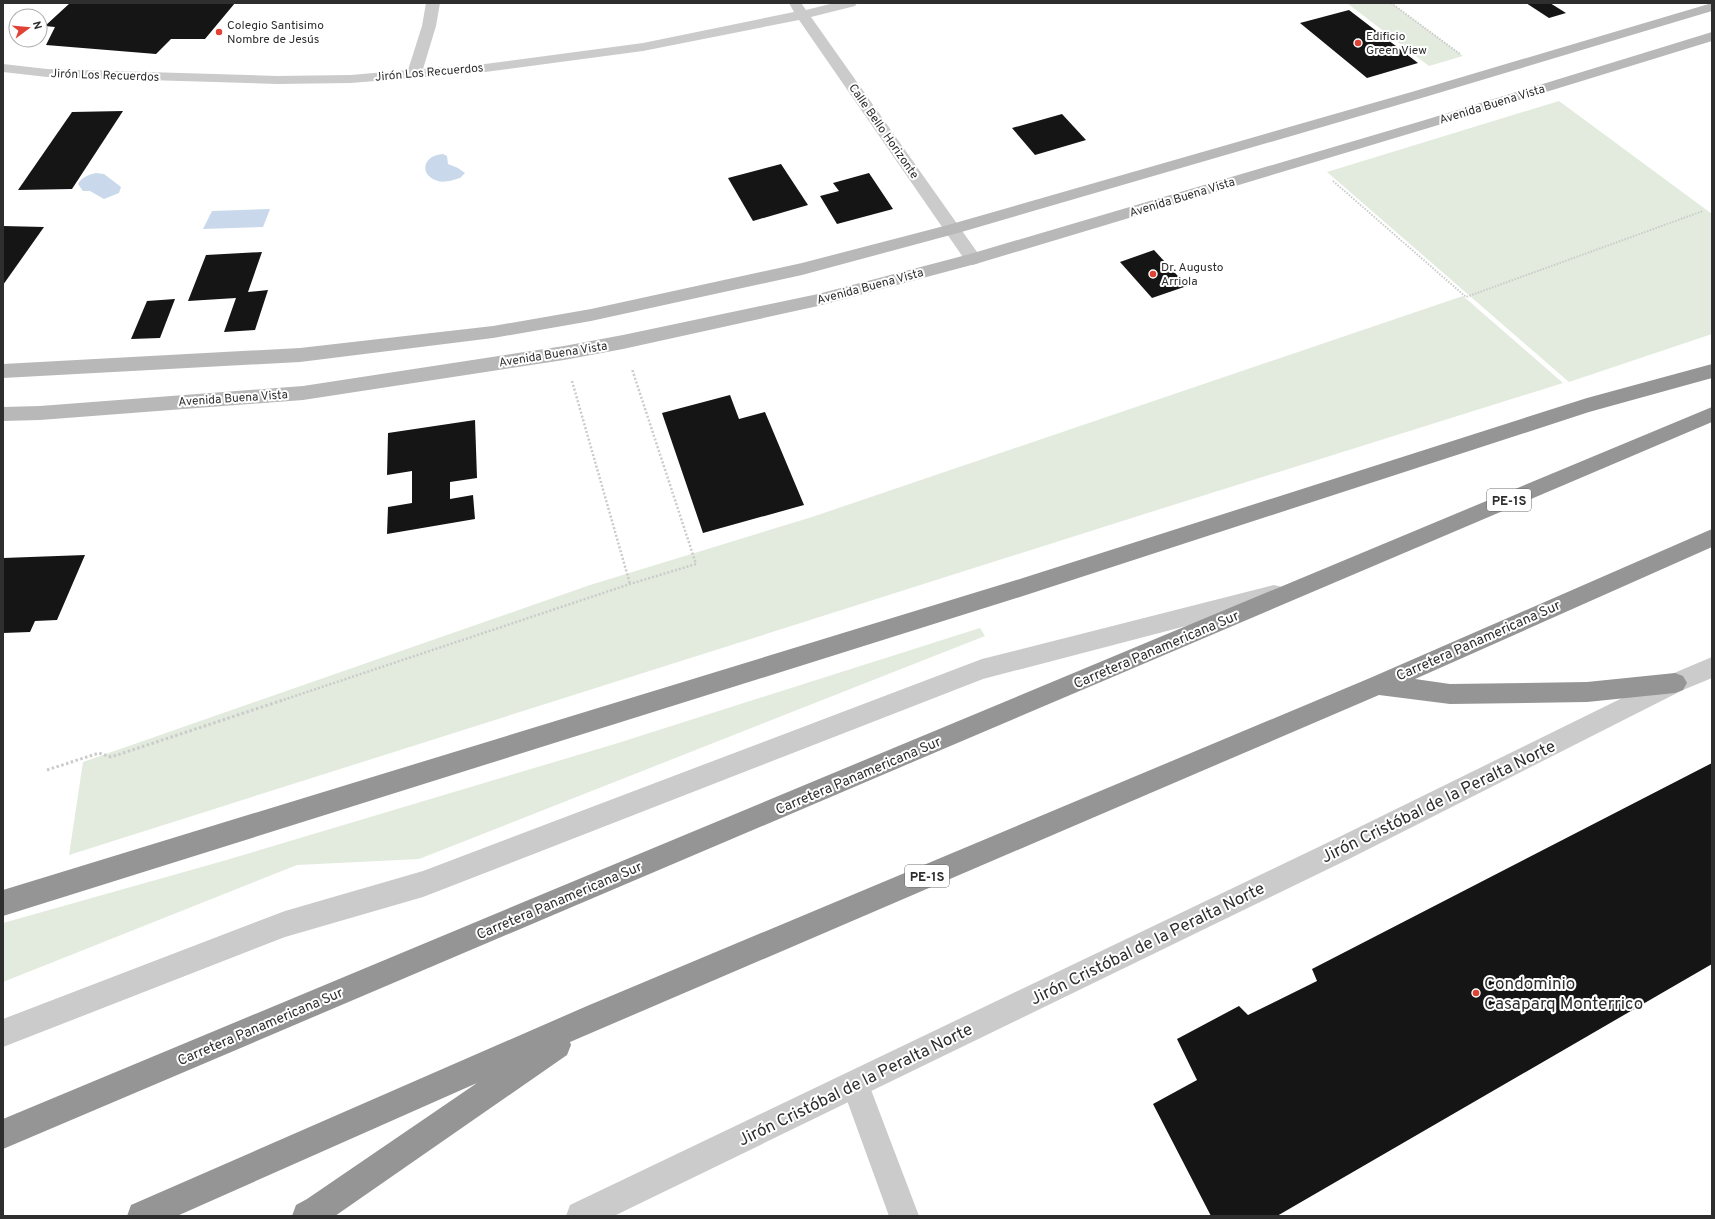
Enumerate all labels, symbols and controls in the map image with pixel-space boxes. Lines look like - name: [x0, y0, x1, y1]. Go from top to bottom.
- north arrow: [8, 8, 48, 48]
- place label: Colegio Santisimo Nombre de Jesús: [227, 18, 324, 48]
- text: N: [29, 20, 44, 31]
- marker: Colegio Santisimo Nombre de Jesús: [214, 27, 224, 37]
- place label: Edificio Green View: [1366, 29, 1427, 59]
- marker: Edificio Green View: [1353, 38, 1363, 48]
- street label: Jirón Los Recuerdos: [374, 60, 484, 86]
- street label: Jirón Los Recuerdos: [50, 66, 160, 86]
- street label: Calle Bello Horizonte: [844, 81, 922, 182]
- street label: Avenida Buena Vista: [1438, 81, 1547, 129]
- street label: Avenida Buena Vista: [1128, 174, 1237, 222]
- place label: Dr. Augusto Arriola: [1161, 260, 1224, 290]
- street label: Avenida Buena Vista: [815, 265, 925, 309]
- marker: Dr. Augusto Arriola: [1148, 269, 1158, 279]
- street label: Avenida Buena Vista: [498, 339, 609, 371]
- street label: Avenida Buena Vista: [178, 387, 288, 411]
- road number: PE-1S: [1487, 489, 1531, 511]
- street label: Carretera Panamericana Sur: [1394, 597, 1564, 685]
- street label: Carretera Panamericana Sur: [1071, 608, 1242, 693]
- street label: Carretera Panamericana Sur: [773, 734, 944, 819]
- street label: Jirón Cristóbal de la Peralta Norte: [1318, 736, 1560, 869]
- street label: Carretera Panamericana Sur: [474, 859, 645, 944]
- road number: PE-1S: [905, 865, 949, 887]
- street label: Jirón Cristóbal de la Peralta Norte: [1027, 878, 1269, 1011]
- place label: Condominio Casaparq Monterrico: [1484, 974, 1643, 1016]
- street label: Carretera Panamericana Sur: [175, 985, 346, 1070]
- marker: Condominio Casaparq Monterrico: [1471, 988, 1481, 998]
- street label: Jirón Cristóbal de la Peralta Norte: [735, 1019, 977, 1152]

